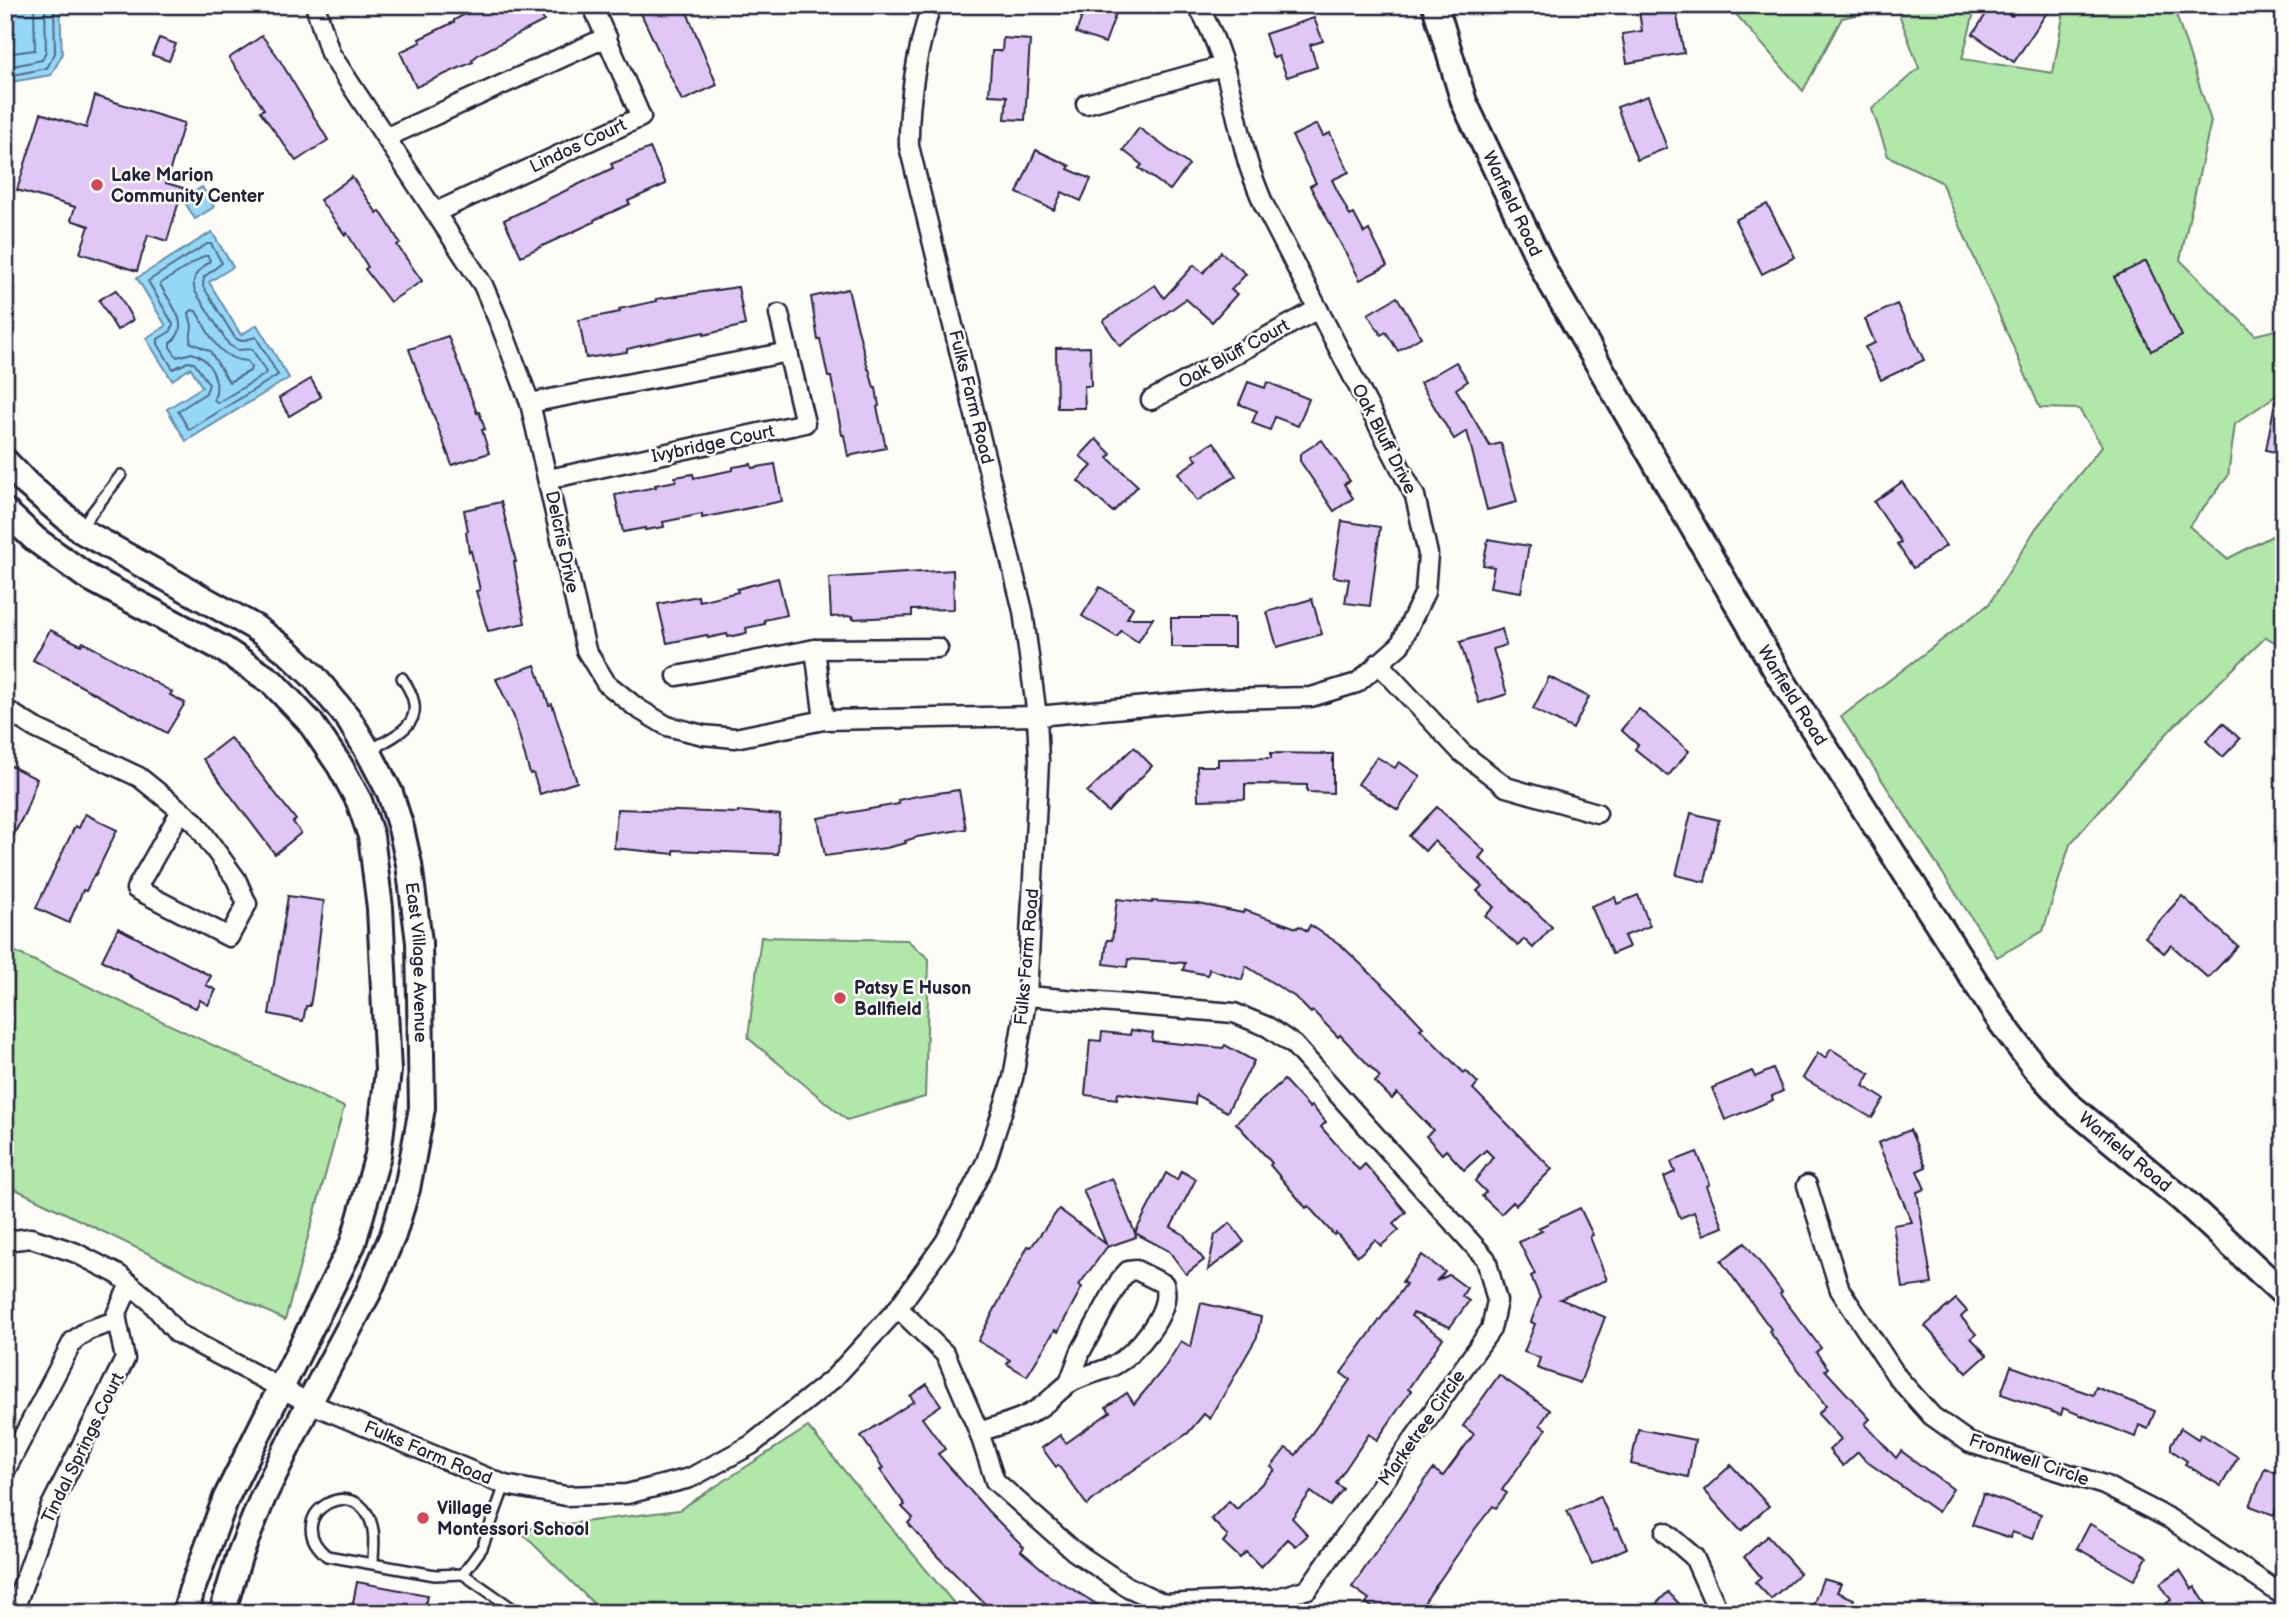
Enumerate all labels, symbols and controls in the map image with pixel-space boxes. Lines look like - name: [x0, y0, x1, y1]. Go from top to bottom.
- street label: Lindos Court: [526, 114, 630, 178]
- street label: Warfield Road: [1478, 148, 1547, 260]
- place label: Lake Marion Community Center: [111, 165, 265, 207]
- marker: Lake Marion Community Center: [89, 177, 105, 193]
- street label: Oak Bluff Court: [1175, 315, 1293, 393]
- street label: Fulks Farm Road: [944, 328, 998, 466]
- street label: Oak Bluff Drive: [1347, 380, 1421, 498]
- street label: Ivybridge Court: [650, 421, 777, 467]
- street label: Delcris Drive: [541, 489, 583, 595]
- street label: Warfield Road: [1753, 642, 1832, 749]
- street label: East Village Avenue: [401, 881, 431, 1043]
- street label: Fulks Farm Road: [1011, 888, 1043, 1026]
- place label: Patsy E Huson Ballfield: [854, 978, 971, 1020]
- marker: Patsy E Huson Ballfield: [832, 990, 848, 1006]
- street label: Warfield Road: [2075, 1107, 2176, 1196]
- street label: Marketree Circle: [1374, 1366, 1470, 1490]
- street label: Tindal Springs Court: [37, 1369, 129, 1527]
- street label: Fulks Farm Road: [361, 1417, 495, 1489]
- street label: Frontwell Circle: [1966, 1430, 2092, 1490]
- place label: Village Montessori School: [437, 1498, 589, 1540]
- marker: Village Montessori School: [415, 1510, 431, 1526]

